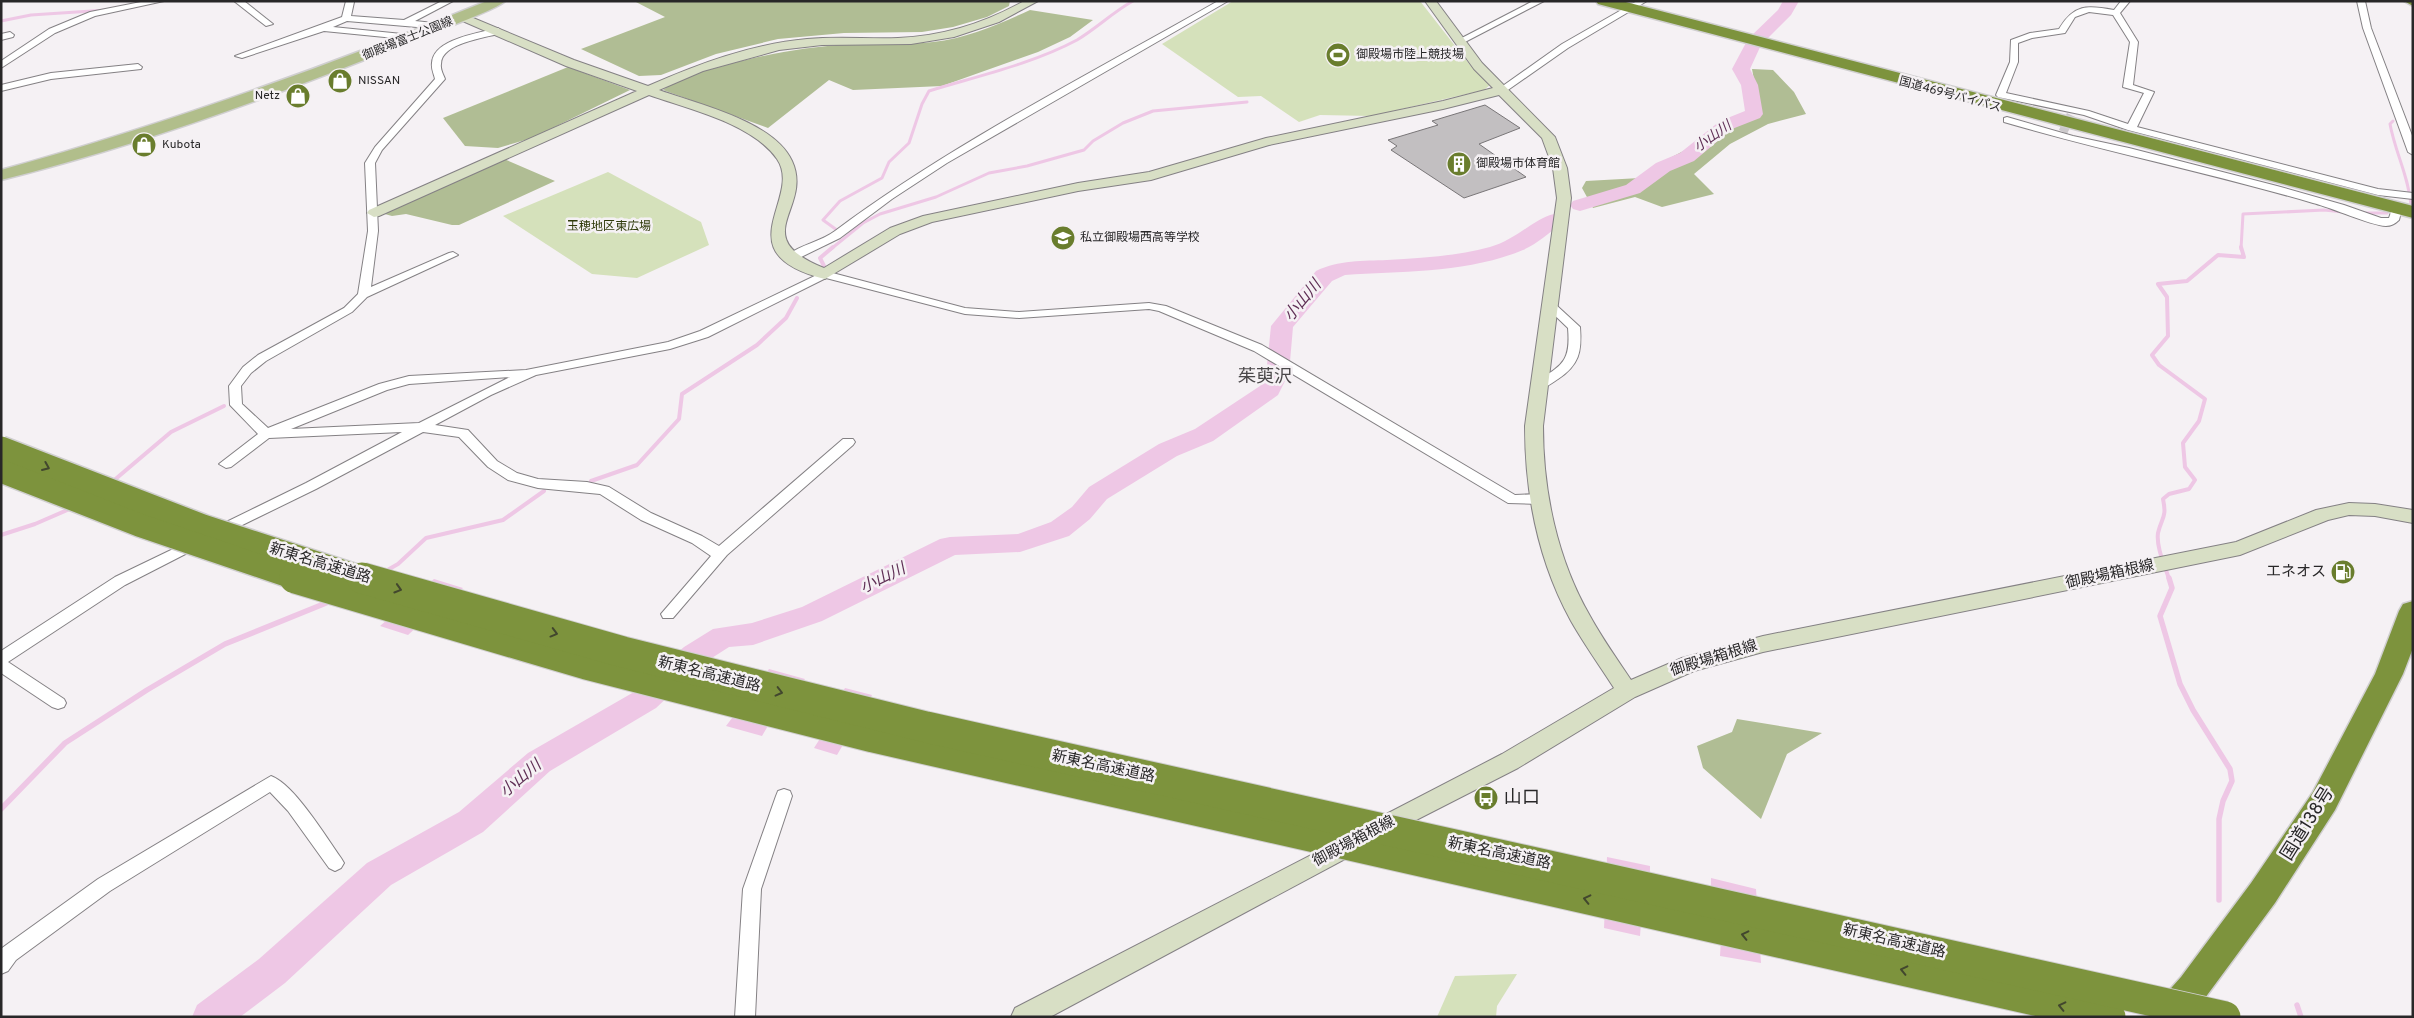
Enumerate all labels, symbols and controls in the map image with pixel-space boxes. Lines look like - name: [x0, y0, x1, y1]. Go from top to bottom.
- street label: 御殿場富士公園線: [360, 14, 456, 64]
- sports icon: 御殿場市陸上競技場: [1325, 42, 1351, 68]
- place label: 御殿場市陸上競技場: [1356, 47, 1464, 63]
- shop icon: NISSAN: [327, 68, 353, 94]
- place label: NISSAN: [358, 73, 400, 89]
- street label: 国道469号バイパス: [1897, 74, 2003, 116]
- shop icon: Netz: [285, 83, 311, 109]
- place label: Netz: [255, 88, 280, 104]
- water label: 小山川: [1691, 117, 1737, 156]
- shop icon: Kubota: [131, 132, 157, 158]
- place label: Kubota: [162, 137, 201, 153]
- building icon: 御殿場市体育館: [1446, 151, 1472, 177]
- place label: 御殿場市体育館: [1476, 156, 1560, 172]
- park label: 玉穂地区東広場: [567, 219, 651, 235]
- school or university icon: 私立御殿場西高等学校: [1050, 225, 1076, 251]
- place label: 私立御殿場西高等学校: [1080, 230, 1200, 246]
- water label: 小山川: [1280, 275, 1327, 326]
- district label: 茱萸沢: [1238, 366, 1292, 389]
- one-way arrow: [41, 461, 50, 472]
- street label: 新東名高速道路: [267, 540, 373, 588]
- street label: 御殿場箱根線: [2064, 556, 2156, 594]
- water label: 小山川: [857, 559, 911, 599]
- fuel station icon: エネオス: [2330, 559, 2356, 585]
- place label: エネオス: [2266, 563, 2326, 582]
- one-way arrow: [394, 583, 402, 593]
- one-way arrow: [550, 628, 558, 638]
- street label: 御殿場箱根線: [1668, 637, 1760, 681]
- street label: 新東名高速道路: [656, 653, 762, 697]
- one-way arrow: [775, 687, 783, 697]
- street label: 新東名高速道路: [1050, 747, 1156, 787]
- water label: 小山川: [496, 755, 547, 802]
- street label: 国道138号: [2276, 783, 2340, 865]
- bus stop icon: 山口: [1473, 785, 1499, 811]
- place label: 山口: [1504, 787, 1540, 810]
- street label: 御殿場箱根線: [1310, 812, 1398, 872]
- street label: 新東名高速道路: [1446, 834, 1552, 874]
- one-way arrow: [1582, 894, 1591, 905]
- street label: 新東名高速道路: [1841, 921, 1947, 963]
- one-way arrow: [1741, 930, 1750, 941]
- one-way arrow: [1899, 965, 1908, 976]
- one-way arrow: [2058, 1001, 2067, 1012]

